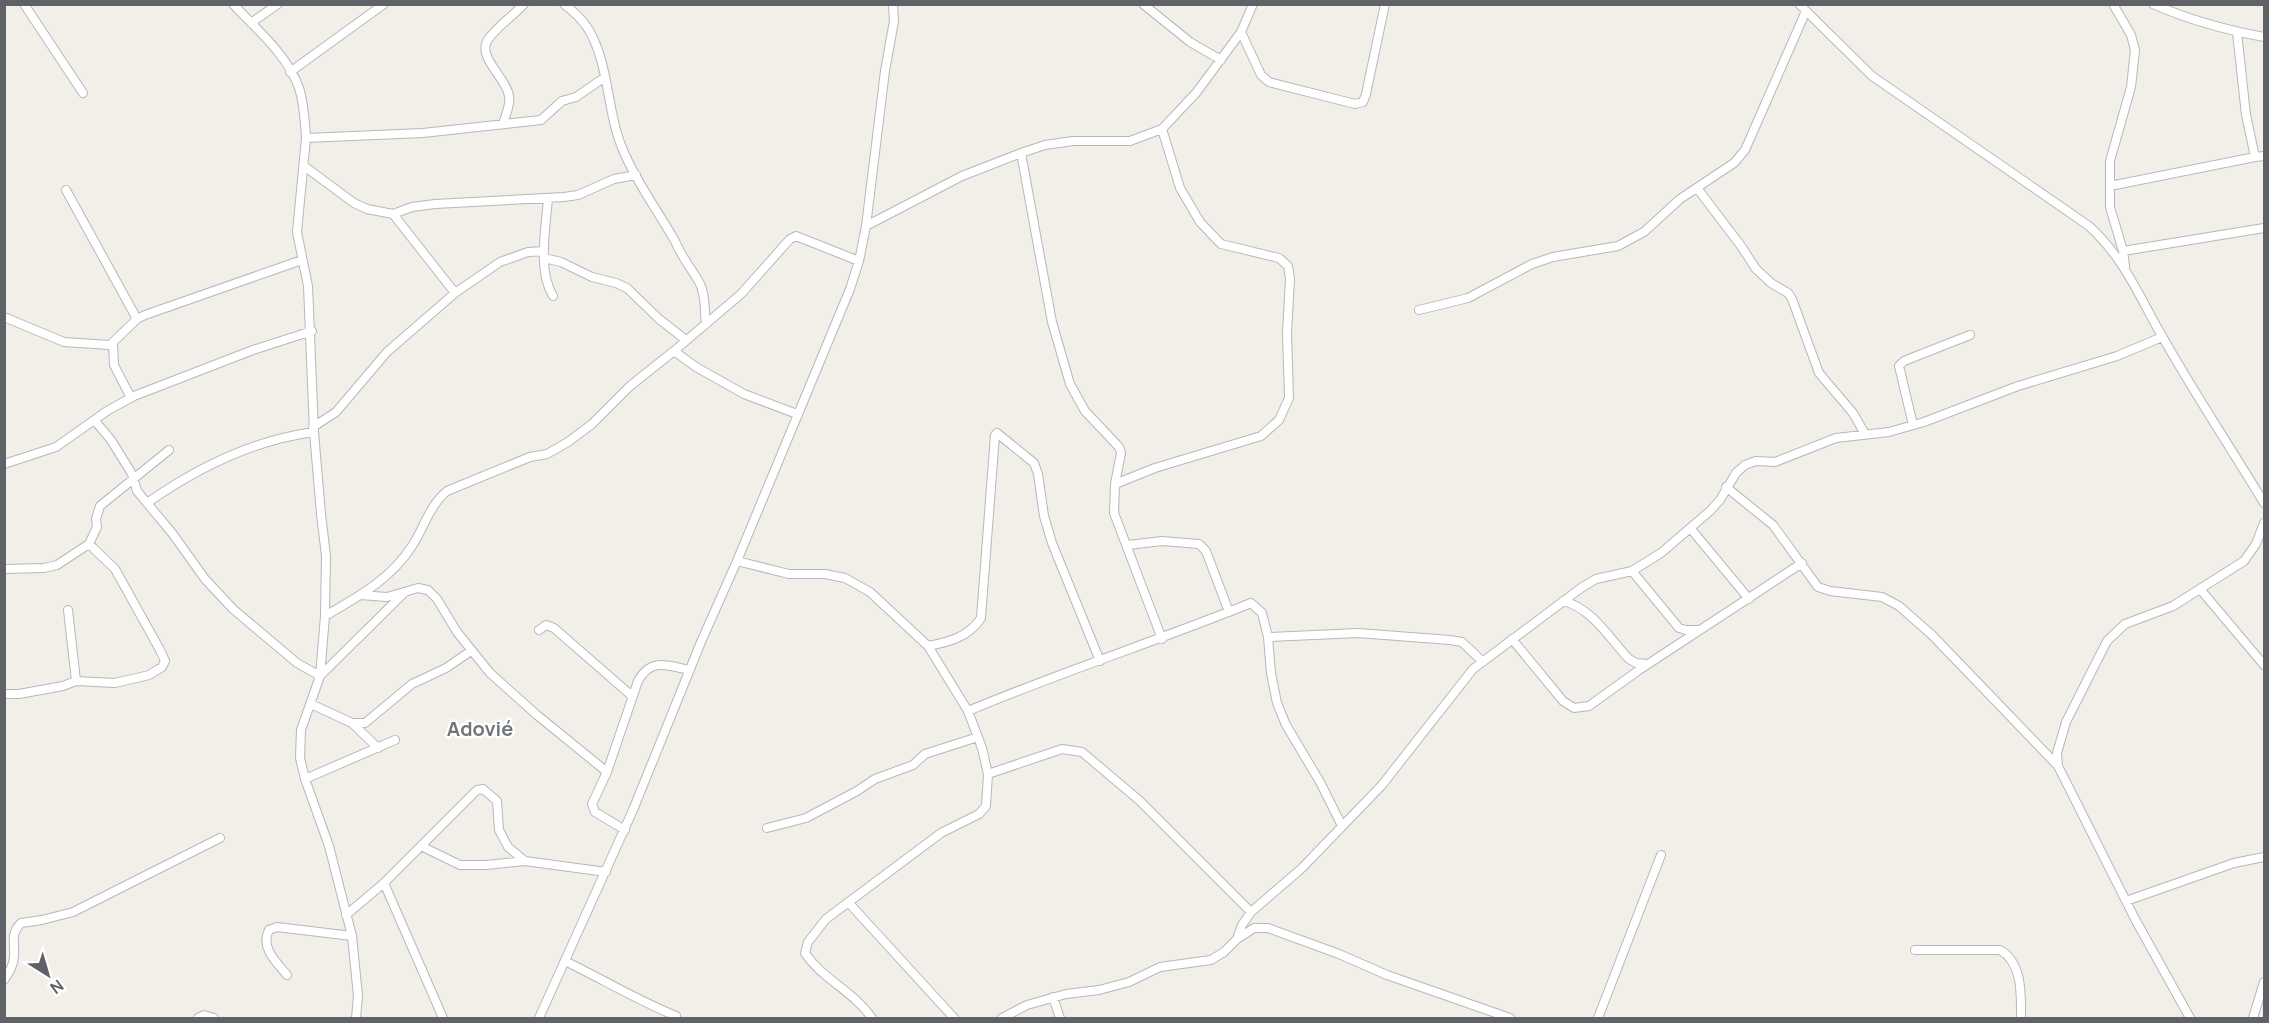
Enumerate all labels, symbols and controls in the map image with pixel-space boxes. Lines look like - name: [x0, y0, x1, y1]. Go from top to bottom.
- district label: Adovié: [447, 715, 513, 742]
- north arrow: [18, 945, 78, 1005]
- text: N: [46, 975, 68, 999]

